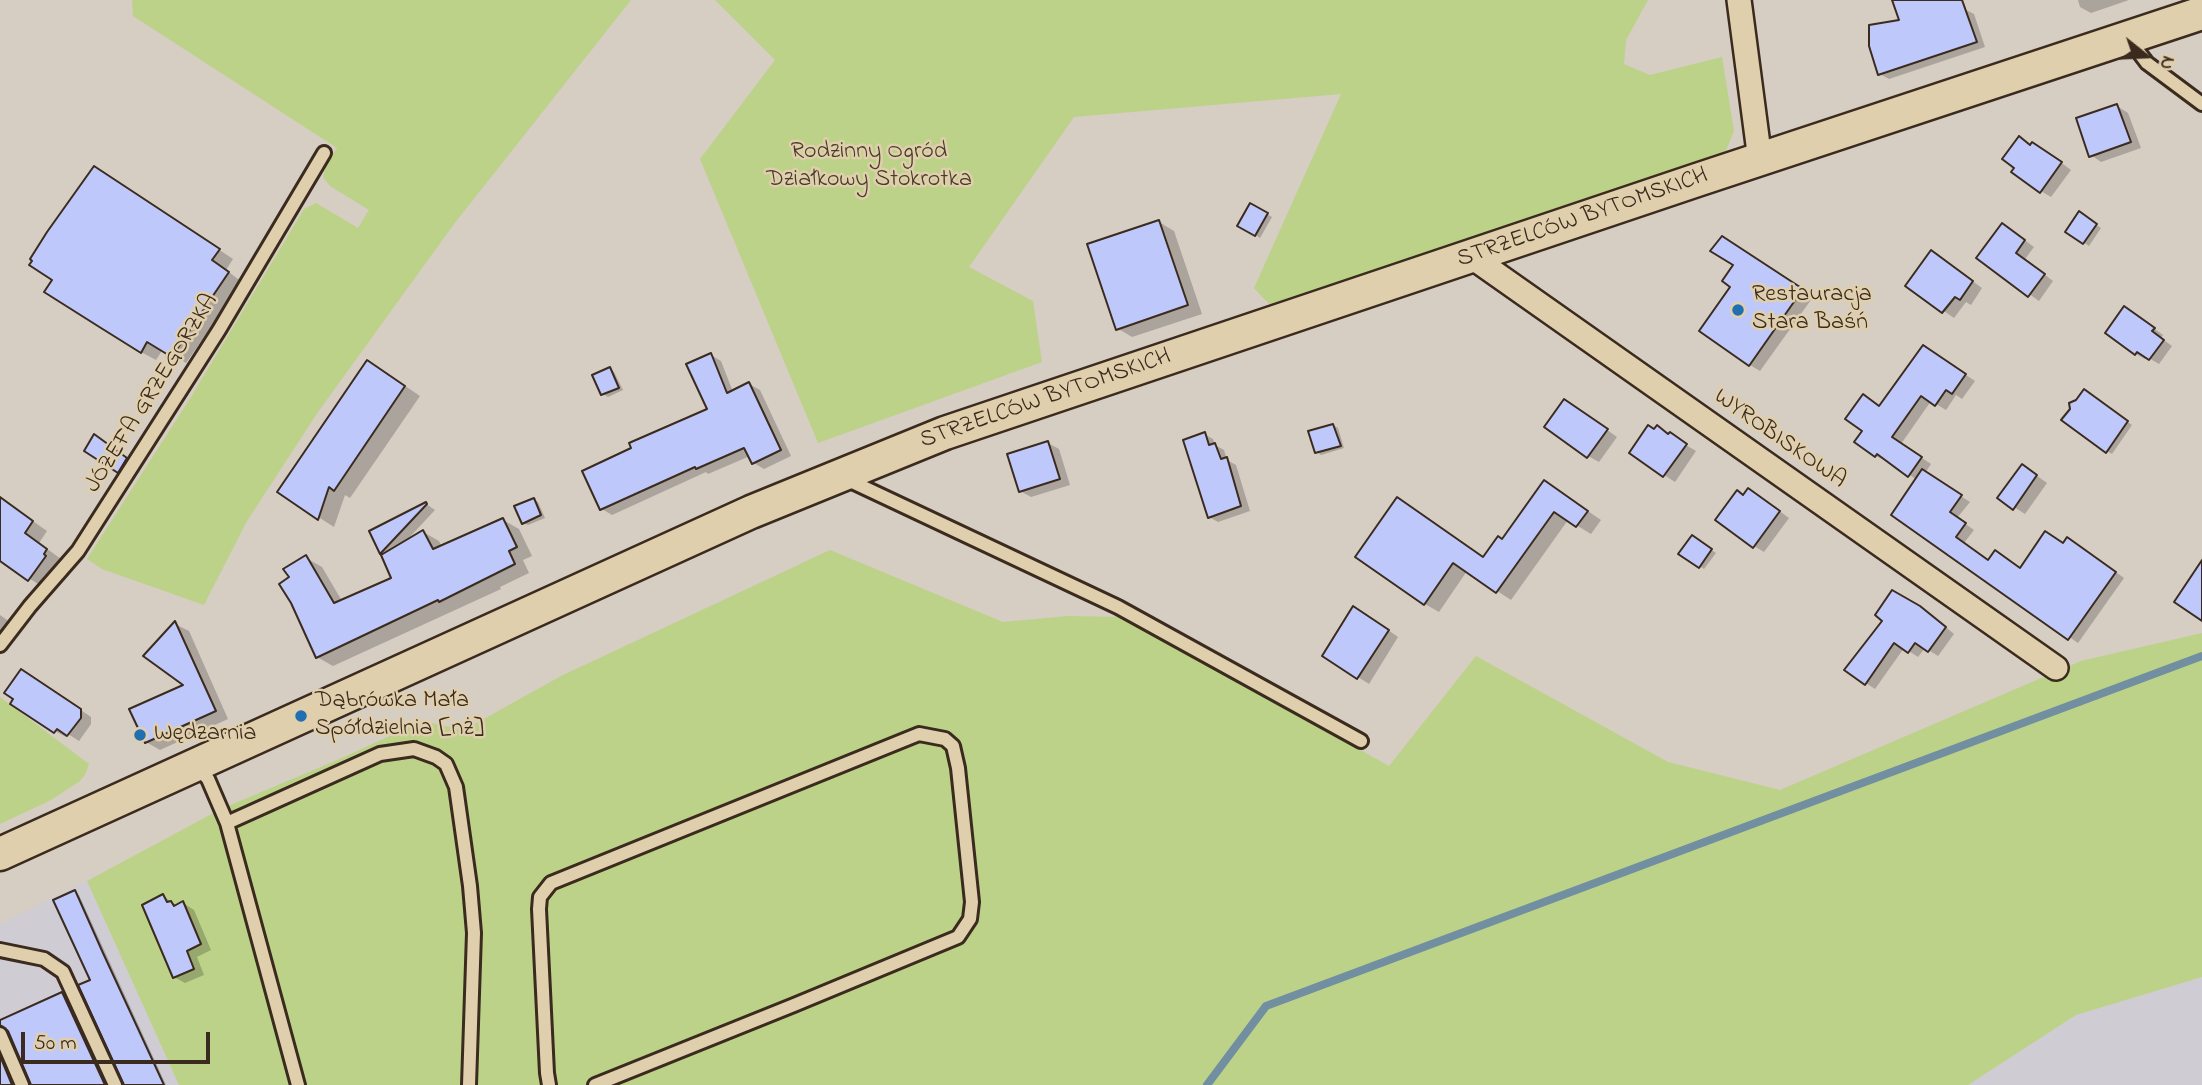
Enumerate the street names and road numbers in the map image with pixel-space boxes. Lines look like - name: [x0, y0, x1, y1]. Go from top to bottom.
- street label: STRZELCÓW BYTOMSKICH: [1454, 163, 1712, 275]
- street label: JÓZEFA GRZEGORZKA: [80, 289, 226, 499]
- street label: STRZELCÓW BYTOMSKICH: [917, 344, 1175, 456]
- street label: WYROBISKOWA: [1707, 384, 1851, 496]

